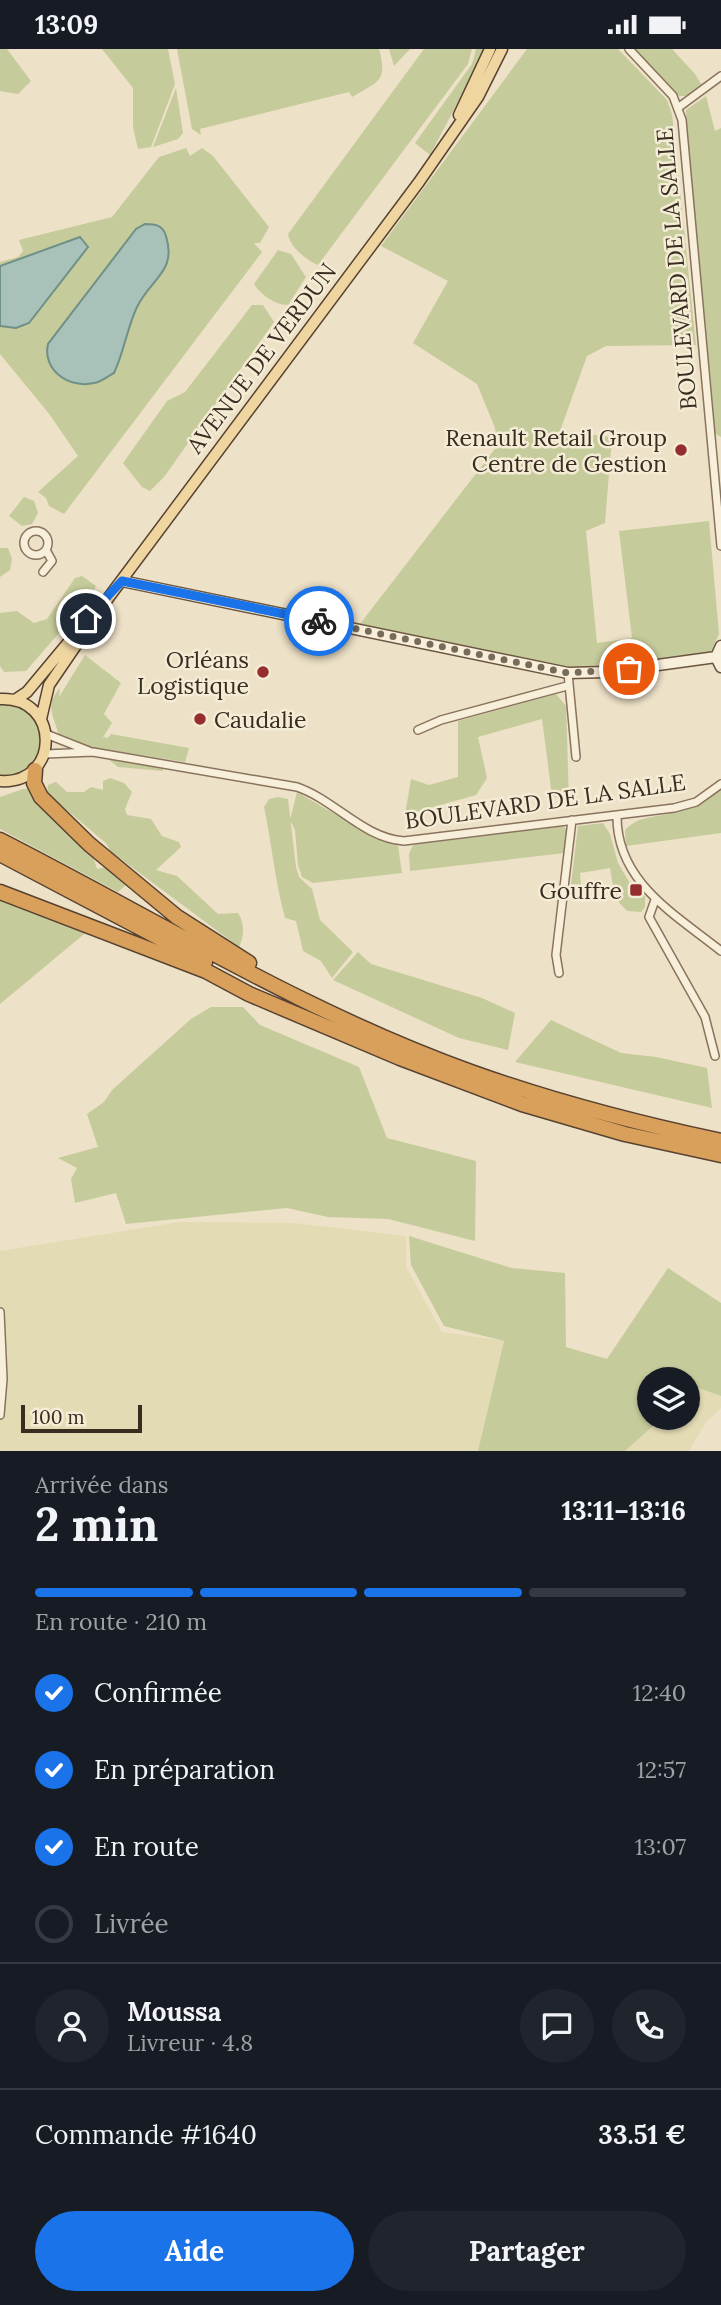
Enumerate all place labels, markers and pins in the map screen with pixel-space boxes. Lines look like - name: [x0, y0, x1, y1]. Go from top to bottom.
- place label: Renault Retail Group Centre de Gestion: [445, 423, 667, 478]
- marker: Renault Retail Group Centre de Gestion: [673, 442, 689, 458]
- pin: [56, 589, 116, 649]
- pin: [599, 639, 659, 699]
- place label: Orléans Logistique: [137, 645, 249, 700]
- marker: Orléans Logistique: [255, 664, 271, 680]
- place label: Caudalie: [214, 705, 306, 734]
- marker: Caudalie: [192, 711, 208, 727]
- place label: Gouffre: [539, 876, 622, 905]
- marker: Gouffre: [628, 882, 644, 898]

